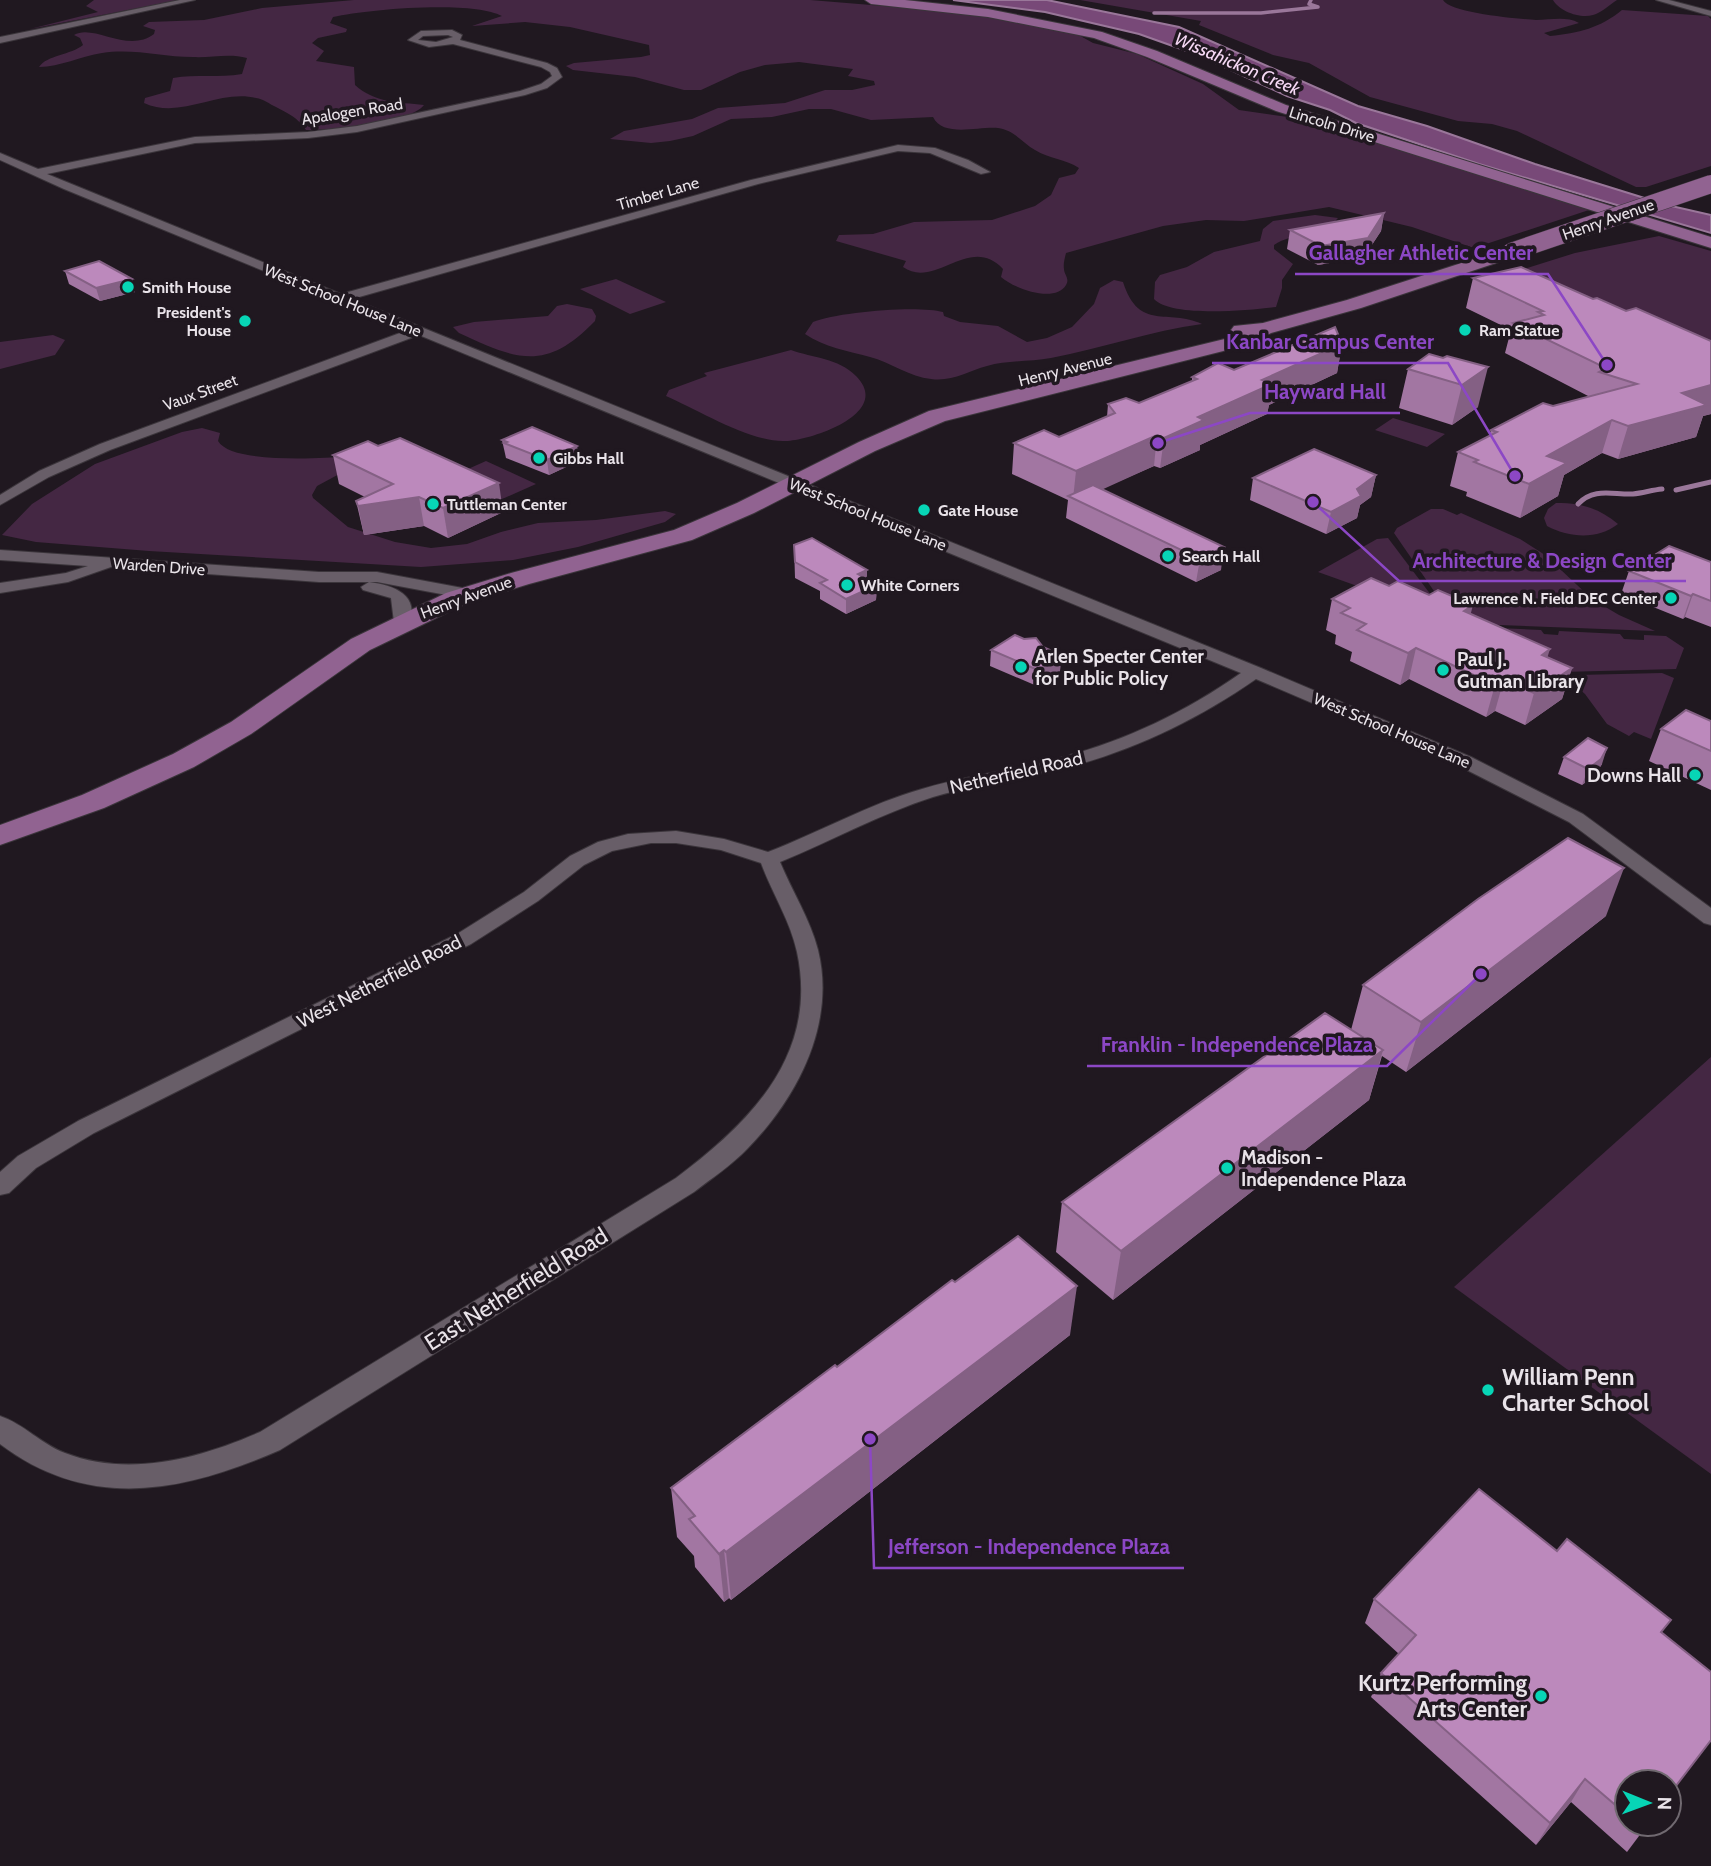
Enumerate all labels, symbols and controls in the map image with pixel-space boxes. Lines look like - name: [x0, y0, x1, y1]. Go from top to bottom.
- water label: Wissahickon Creek: [1171, 28, 1304, 101]
- street label: Apalogen Road: [300, 94, 404, 129]
- street label: Lincoln Drive: [1287, 102, 1377, 147]
- street label: Timber Lane: [615, 173, 701, 214]
- street label: Henry Avenue: [1560, 195, 1656, 244]
- callout: Gallagher Athletic Center: [1295, 232, 1548, 274]
- text: Gallagher Athletic Center: [1309, 240, 1533, 265]
- street label: West School House Lane: [261, 260, 424, 341]
- place label: Smith House: [142, 278, 231, 297]
- marker: Smith House: [120, 279, 136, 295]
- place label: President's House: [156, 303, 231, 340]
- marker: President's House: [237, 313, 253, 329]
- callout: Kanbar Campus Center: [1212, 321, 1448, 363]
- place label: Ram Statue: [1479, 321, 1559, 340]
- marker: Ram Statue: [1457, 322, 1473, 338]
- text: Kanbar Campus Center: [1226, 329, 1434, 354]
- street label: Henry Avenue: [1016, 349, 1114, 390]
- street label: Vaux Street: [161, 370, 240, 415]
- callout: Hayward Hall: [1250, 371, 1400, 413]
- text: Hayward Hall: [1264, 379, 1387, 404]
- place label: Gibbs Hall: [553, 449, 624, 468]
- marker: Gibbs Hall: [531, 450, 547, 466]
- street label: West School House Lane: [786, 474, 949, 555]
- place label: Tuttleman Center: [447, 495, 567, 514]
- marker: Tuttleman Center: [425, 496, 441, 512]
- place label: Gate House: [938, 501, 1018, 520]
- marker: Gate House: [916, 502, 932, 518]
- callout: Architecture & Design Center: [1399, 539, 1686, 581]
- place label: Search Hall: [1182, 547, 1260, 566]
- marker: Search Hall: [1160, 548, 1176, 564]
- text: Architecture & Design Center: [1412, 548, 1672, 573]
- street label: Warden Drive: [112, 554, 206, 579]
- street label: Henry Avenue: [418, 572, 514, 623]
- place label: White Corners: [861, 576, 960, 595]
- marker: White Corners: [839, 577, 855, 593]
- place label: Lawrence N. Field DEC Center: [1453, 589, 1658, 608]
- marker: Lawrence N. Field DEC Center: [1663, 590, 1679, 606]
- place label: Arlen Specter Center for Public Policy: [1035, 645, 1205, 690]
- place label: Paul J. Gutman Library: [1457, 648, 1585, 693]
- marker: Arlen Specter Center for Public Policy: [1013, 659, 1029, 675]
- marker: Paul J. Gutman Library: [1435, 662, 1451, 678]
- street label: West School House Lane: [1311, 689, 1473, 772]
- street label: Netherfield Road: [947, 746, 1085, 799]
- place label: Downs Hall: [1587, 764, 1681, 787]
- marker: Downs Hall: [1687, 767, 1703, 783]
- street label: West Netherfield Road: [293, 930, 465, 1033]
- callout: Franklin - Independence Plaza: [1087, 1024, 1387, 1066]
- text: Franklin - Independence Plaza: [1101, 1032, 1374, 1057]
- place label: Madison - Independence Plaza: [1241, 1146, 1407, 1191]
- marker: Madison - Independence Plaza: [1219, 1160, 1235, 1176]
- street label: East Netherfield Road: [419, 1221, 613, 1357]
- place label: William Penn Charter School: [1502, 1363, 1649, 1417]
- marker: William Penn Charter School: [1480, 1382, 1496, 1398]
- callout: Jefferson - Independence Plaza: [874, 1526, 1184, 1568]
- text: Jefferson - Independence Plaza: [887, 1534, 1170, 1559]
- place label: Kurtz Performing Arts Center: [1358, 1669, 1527, 1723]
- marker: Kurtz Performing Arts Center: [1533, 1688, 1549, 1704]
- north arrow: [1613, 1768, 1683, 1838]
- text: N: [1653, 1796, 1676, 1810]

